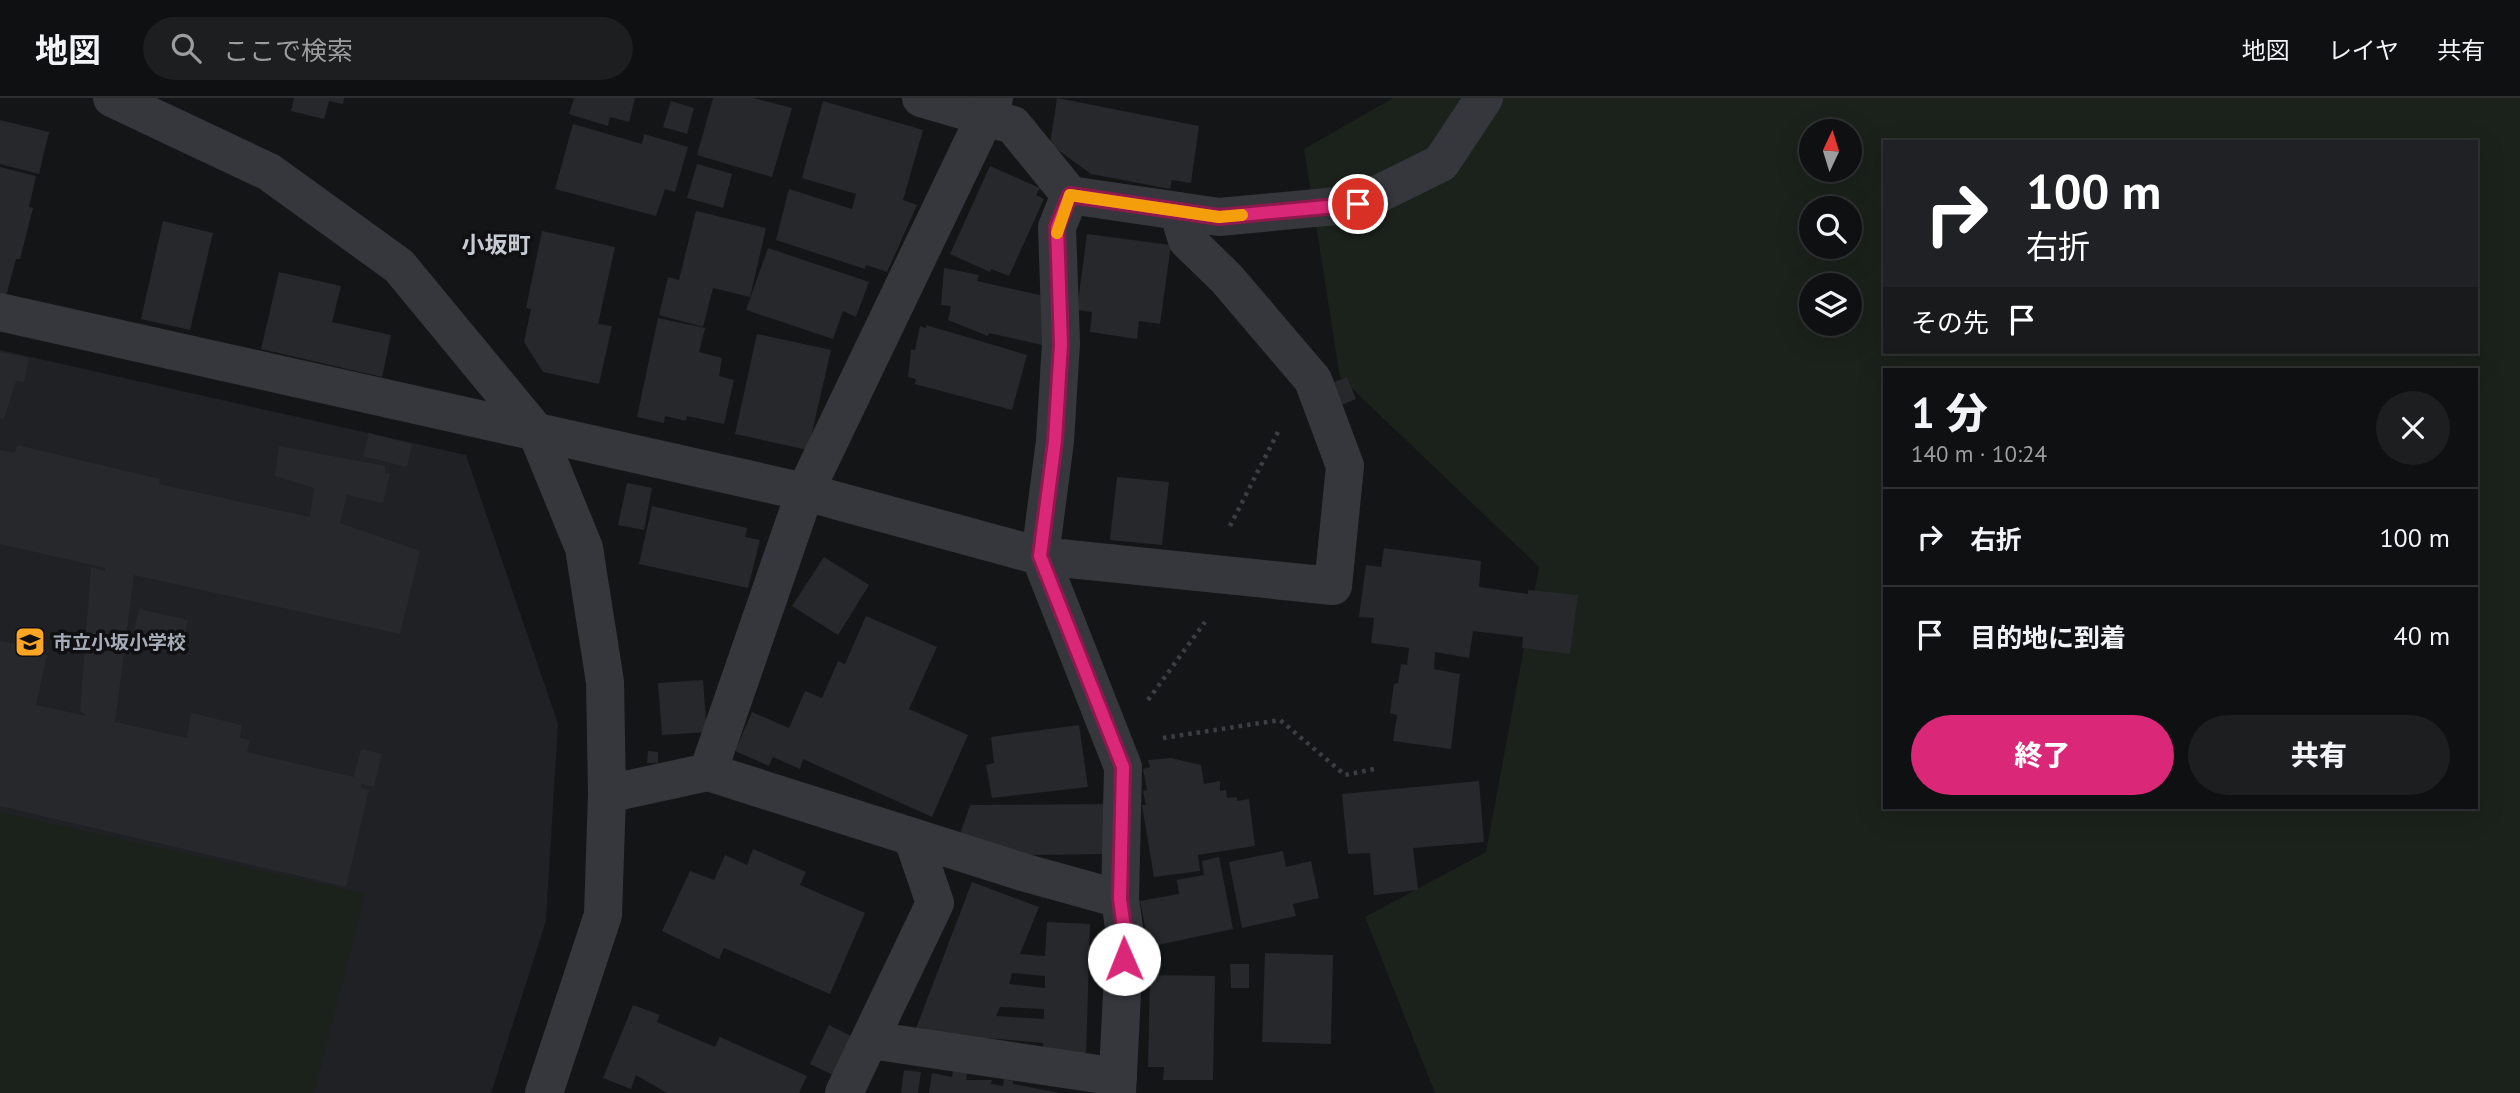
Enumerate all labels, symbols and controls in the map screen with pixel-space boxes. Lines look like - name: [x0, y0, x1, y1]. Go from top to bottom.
- search box: [143, 17, 633, 80]
- text: 地図: [35, 28, 101, 71]
- icon: search: [167, 29, 205, 67]
- text: ここで検索: [223, 34, 353, 67]
- text: 地図: [2242, 35, 2290, 66]
- text: レイヤ: [2328, 35, 2399, 66]
- text: 共有: [2437, 35, 2485, 66]
- north arrow: [1799, 119, 1862, 182]
- map controls: [1799, 119, 1862, 336]
- text: 100 m: [2026, 159, 2161, 223]
- icon: right: [1911, 168, 2002, 259]
- pin: [1328, 174, 1388, 234]
- icon: arrive: [1339, 185, 1377, 223]
- button: search: [1799, 196, 1862, 259]
- text: 右折: [2026, 225, 2090, 267]
- district label: 小坂町: [462, 230, 531, 259]
- button: layers: [1799, 273, 1862, 336]
- icon: arrive: [2003, 301, 2041, 339]
- text: その先: [1911, 306, 1989, 339]
- text: 1 分: [1911, 385, 1987, 440]
- button: close: [2376, 391, 2450, 465]
- text: 140 m · 10:24: [1911, 439, 2047, 468]
- icon: right: [1911, 518, 1949, 556]
- text: 100 m: [2379, 521, 2450, 554]
- text: 右折: [1970, 523, 2022, 556]
- icon: arrive: [1911, 616, 1949, 654]
- text: 40 m: [2394, 619, 2450, 652]
- text: 目的地に到着: [1970, 621, 2126, 654]
- school or university icon: 市立小坂小学校: [13, 625, 47, 659]
- place label: 市立小坂小学校: [53, 630, 186, 654]
- button: 終了: [1911, 715, 2174, 795]
- button: 共有: [2188, 715, 2450, 795]
- position arrow: [1087, 922, 1161, 996]

